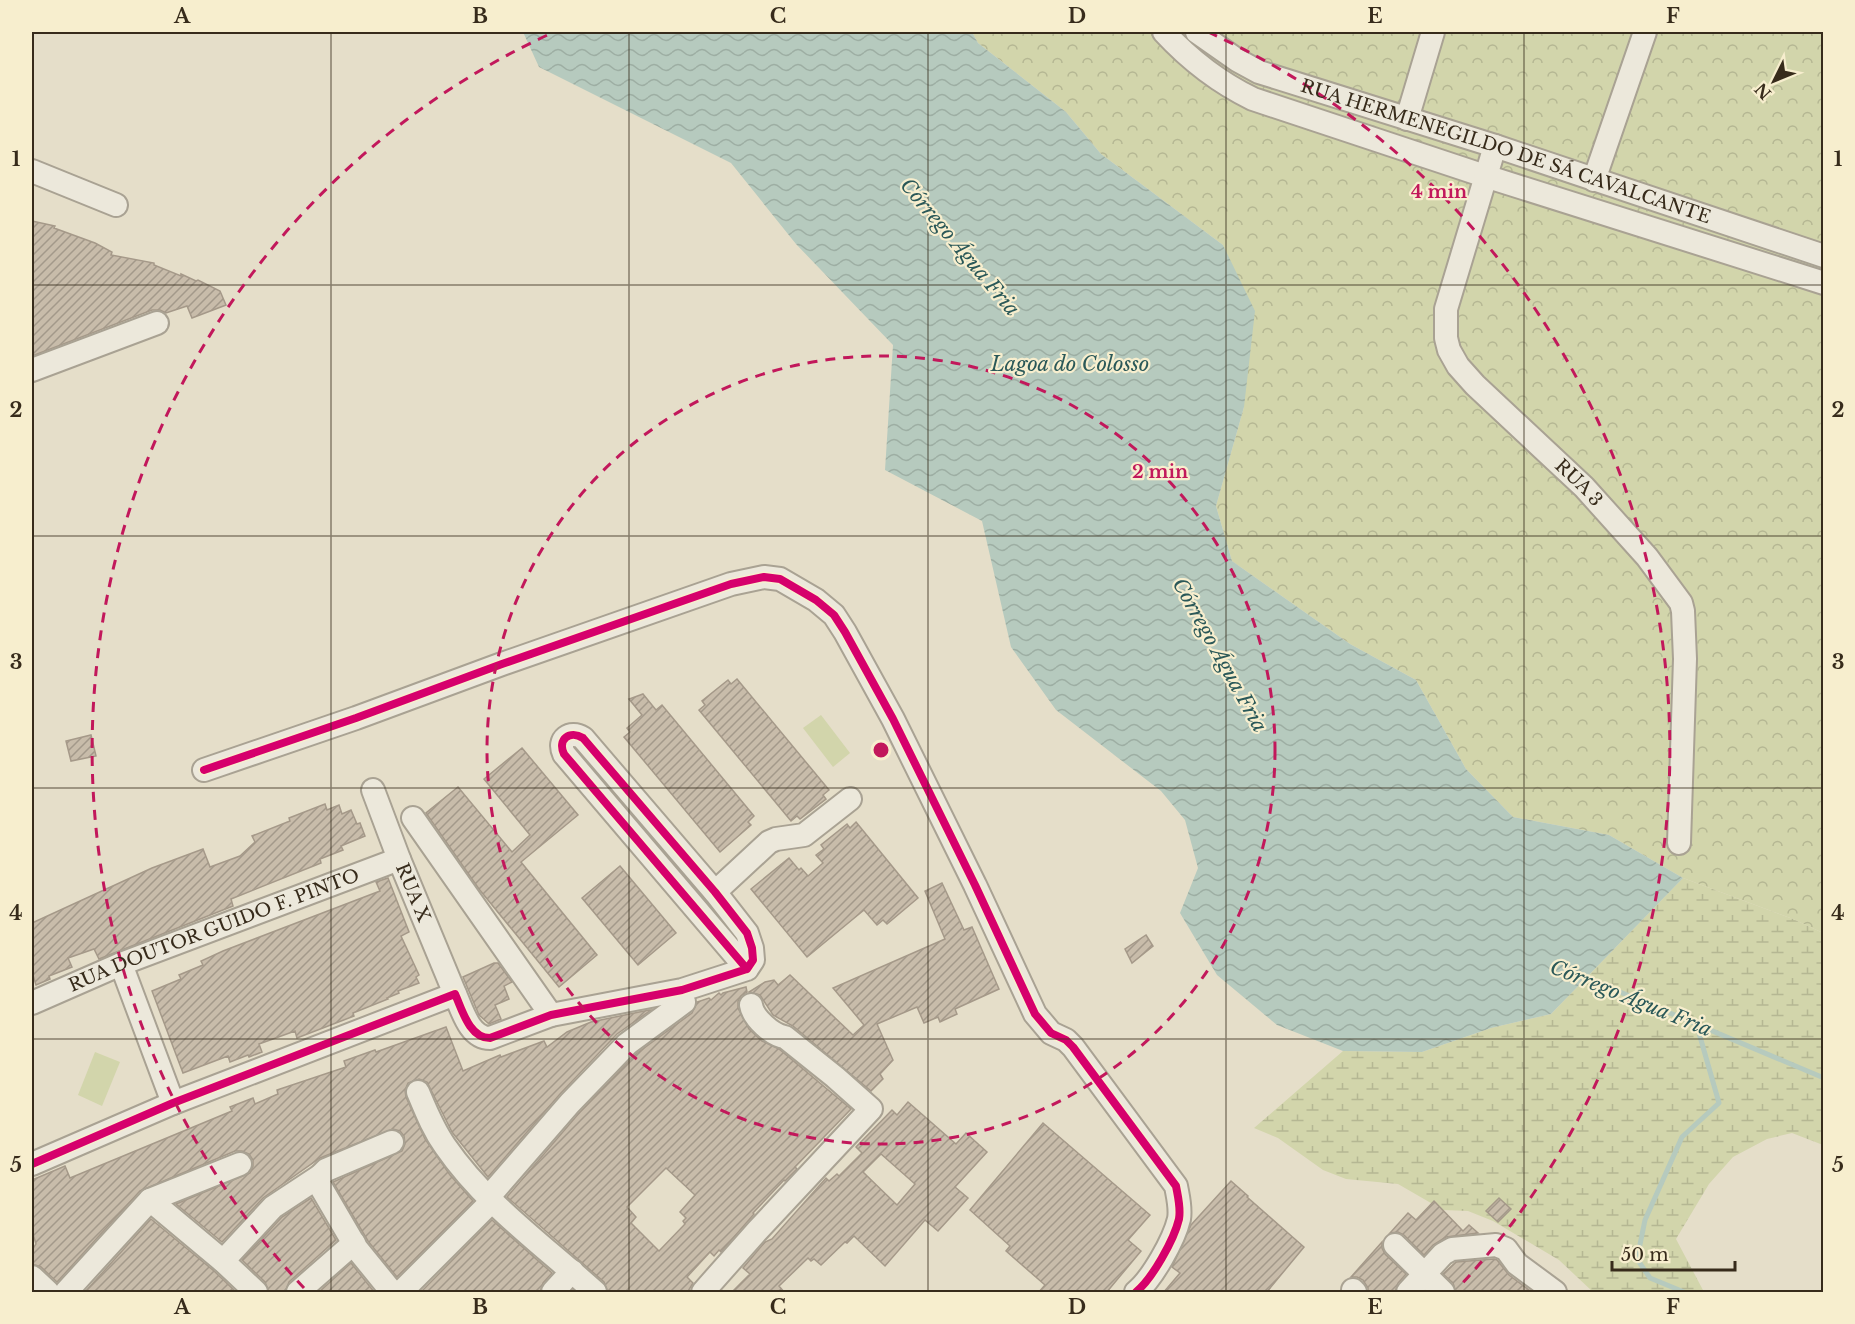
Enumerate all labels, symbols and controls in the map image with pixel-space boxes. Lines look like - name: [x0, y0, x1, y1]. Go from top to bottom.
- text: A: [173, 4, 191, 28]
- text: B: [472, 4, 488, 28]
- text: C: [770, 4, 786, 28]
- text: D: [1068, 4, 1086, 28]
- text: E: [1367, 4, 1383, 28]
- text: F: [1666, 4, 1680, 28]
- north arrow: [1744, 51, 1804, 111]
- street label: RUA HERMENEGILDO DE SÁ CAVALCANTE: [1298, 75, 1713, 228]
- text: N: [1751, 79, 1775, 104]
- text: 1: [12, 147, 21, 171]
- text: 1: [1834, 147, 1843, 171]
- water label: Córrego Água Fria: [895, 173, 1025, 321]
- text: 4 min: [1411, 181, 1467, 203]
- water label: Lagoa do Colosso: [990, 352, 1149, 376]
- text: 2: [9, 398, 23, 422]
- text: 2: [1831, 398, 1845, 422]
- street label: RUA 3: [1550, 455, 1607, 511]
- text: 2 min: [1132, 461, 1188, 483]
- water label: Córrego Água Fria: [1168, 573, 1273, 736]
- text: 3: [10, 650, 22, 674]
- text: 3: [1832, 650, 1844, 674]
- centre of rings: [871, 740, 891, 760]
- street label: RUA X: [391, 860, 435, 925]
- street label: RUA DOUTOR GUIDO F. PINTO: [65, 864, 362, 997]
- text: 4: [9, 901, 23, 925]
- text: 4: [1831, 901, 1845, 925]
- water label: Córrego Água Fria: [1547, 954, 1716, 1041]
- text: 5: [10, 1153, 22, 1177]
- text: 5: [1832, 1153, 1844, 1177]
- scale bar: [1612, 1234, 1735, 1272]
- text: 50 m: [1621, 1244, 1669, 1266]
- text: A: [173, 1295, 191, 1319]
- text: B: [472, 1295, 488, 1319]
- text: C: [770, 1295, 786, 1319]
- text: D: [1068, 1295, 1086, 1319]
- text: E: [1367, 1295, 1383, 1319]
- text: F: [1666, 1295, 1680, 1319]

